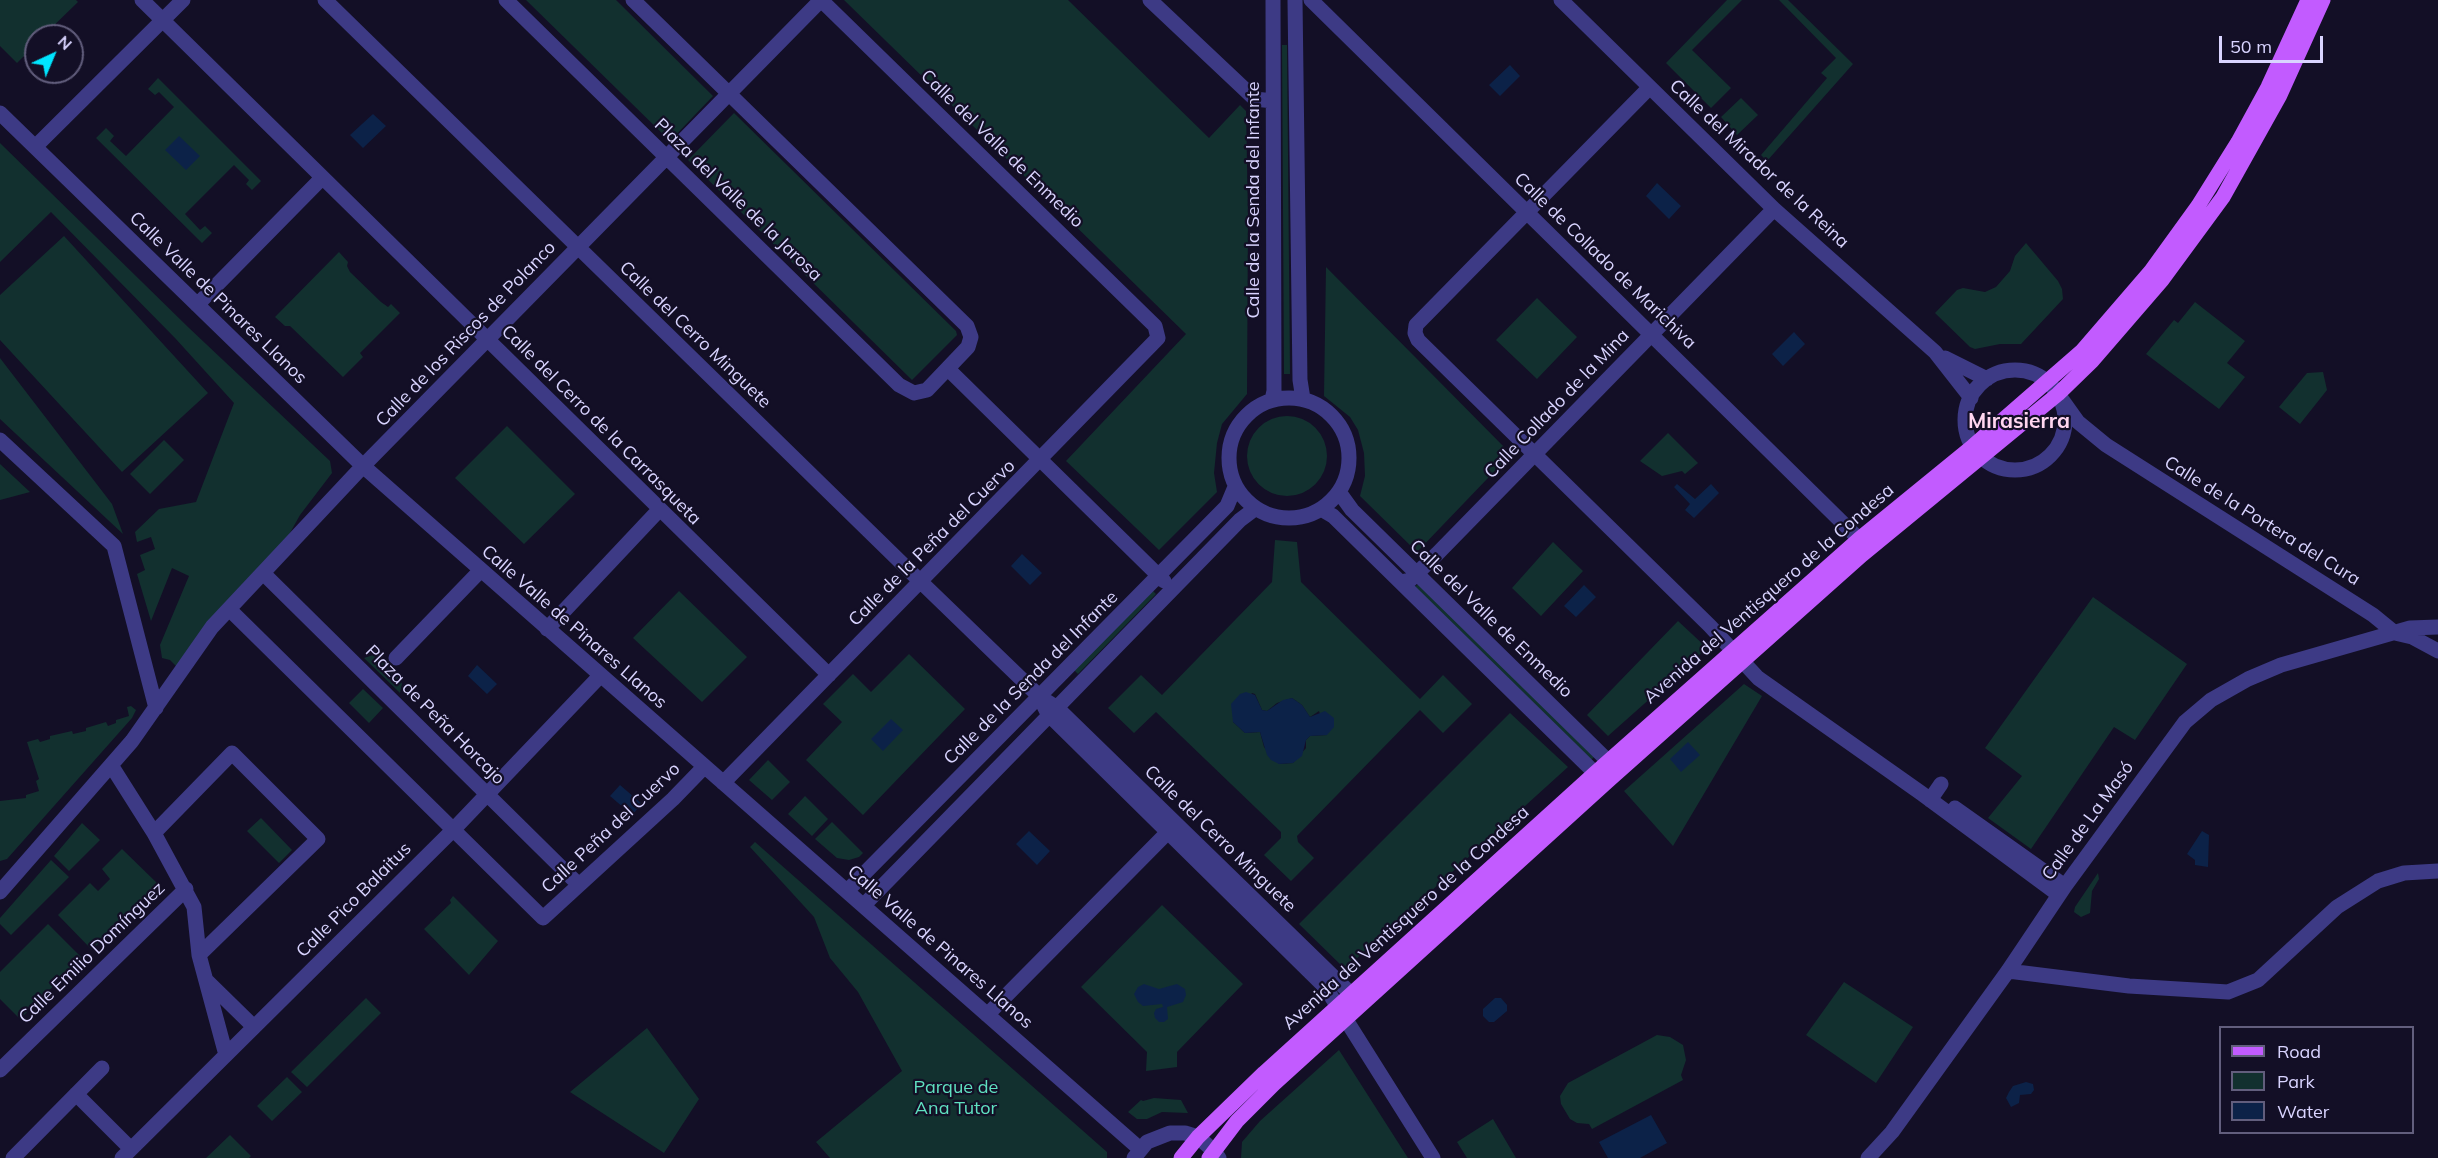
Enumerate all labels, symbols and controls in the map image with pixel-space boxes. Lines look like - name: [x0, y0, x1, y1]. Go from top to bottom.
- north arrow: [24, 24, 84, 84]
- scale bar: [2222, 24, 2326, 62]
- text: N: [54, 31, 76, 54]
- text: 50 m: [2230, 35, 2272, 58]
- street label: Calle del Valle de Enmedio: [916, 65, 1088, 233]
- street label: Calle del Mirador de la Reina: [1665, 75, 1853, 253]
- street label: Calle de la Senda del Infante: [1243, 82, 1265, 318]
- street label: Plaza del Valle de la Jarosa: [650, 114, 826, 286]
- street label: Calle de Collado de Marichiva: [1510, 168, 1700, 354]
- street label: Calle Valle de Pinares Llanos: [125, 207, 311, 389]
- street label: Calle de los Riscos de Polanco: [372, 237, 560, 431]
- street label: Calle del Cerro Minguete: [615, 257, 775, 413]
- street label: Calle del Cerro de la Carrasqueta: [497, 321, 705, 529]
- street label: Calle Collado de la Mina: [1480, 325, 1634, 483]
- district label: Mirasierra: [1968, 409, 2070, 435]
- street label: Calle de la Portera del Cura: [2160, 452, 2364, 590]
- street label: Calle de la Peña del Cuervo: [844, 455, 1020, 631]
- street label: Avenida del Ventisquero de la Condesa: [1640, 479, 1898, 709]
- street label: Calle del Valle de Enmedio: [1405, 535, 1577, 703]
- street label: Calle Valle de Pinares Llanos: [477, 541, 671, 713]
- street label: Calle de la Senda del Infante: [940, 587, 1122, 769]
- street label: Plaza de Peña Horcajo: [361, 641, 509, 789]
- street label: Calle de La Masó: [2038, 757, 2138, 885]
- street label: Calle Peña del Cuervo: [537, 758, 685, 898]
- street label: Calle del Cerro Minguete: [1140, 761, 1300, 917]
- street label: Avenida del Ventisquero de la Condesa: [1278, 801, 1534, 1035]
- street label: Calle Pico Balaitus: [292, 838, 416, 962]
- street label: Calle Valle de Pinares Llanos: [843, 861, 1037, 1033]
- street label: Calle Emilio Domínguez: [14, 878, 170, 1028]
- legend: [2219, 1026, 2414, 1134]
- text: Road: [2277, 1040, 2321, 1063]
- text: Park: [2277, 1070, 2315, 1093]
- park label: Parque de Ana Tutor: [914, 1077, 998, 1120]
- text: Water: [2277, 1100, 2329, 1123]

